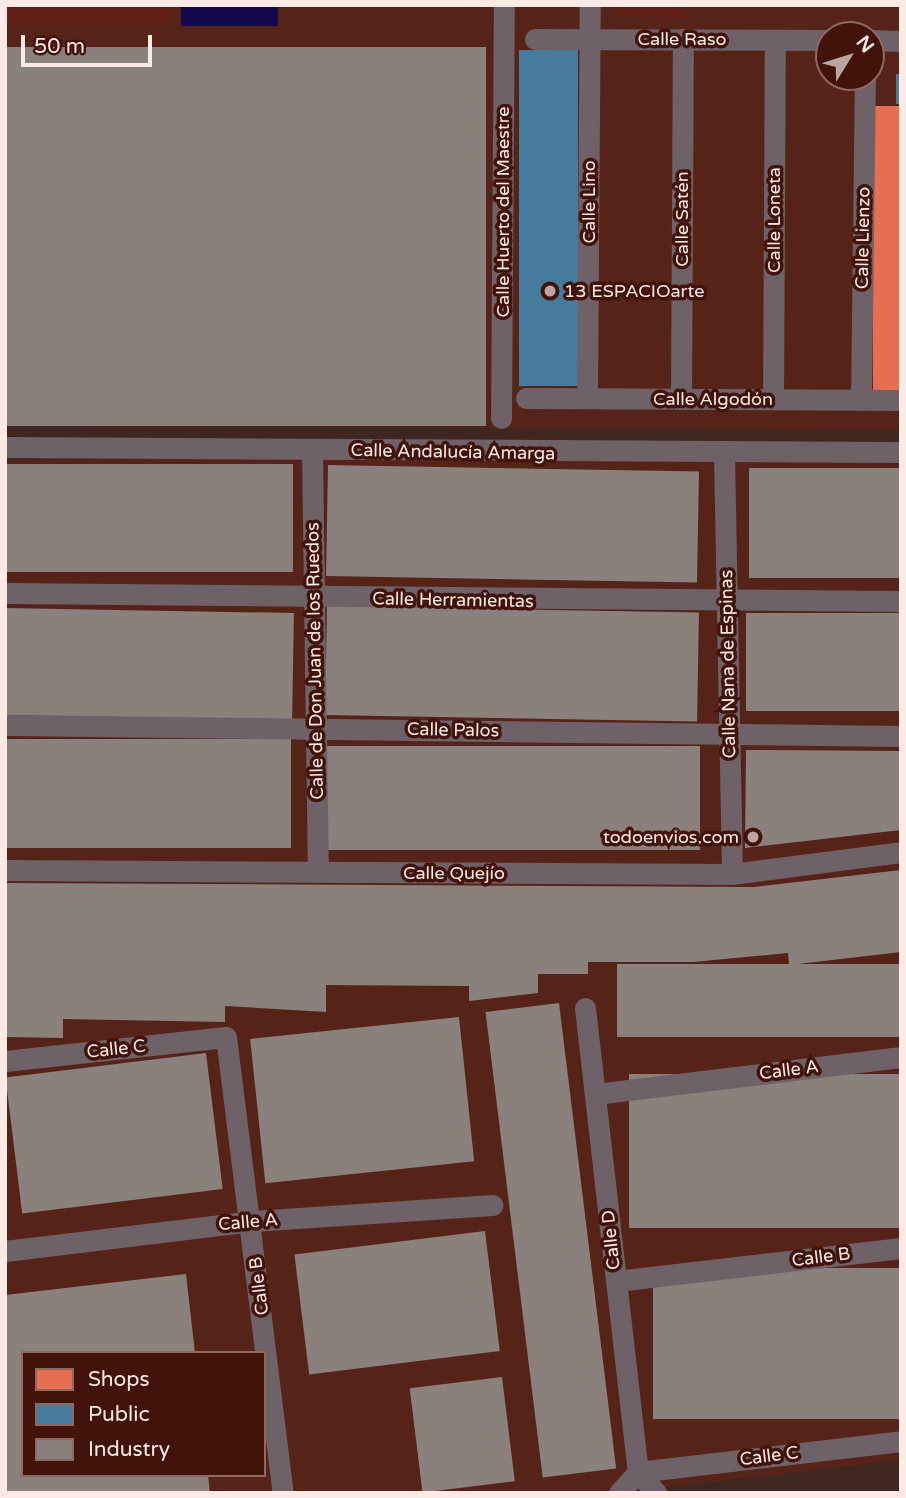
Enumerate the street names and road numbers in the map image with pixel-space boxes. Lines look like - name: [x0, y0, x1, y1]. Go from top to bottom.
- street label: Calle Raso: [638, 28, 726, 50]
- street label: Calle Huerto del Maestre: [492, 107, 514, 317]
- street label: Calle Lino: [578, 160, 600, 244]
- street label: Calle Loneta: [763, 167, 785, 273]
- street label: Calle Satén: [671, 171, 693, 267]
- street label: Calle Lienzo: [851, 187, 875, 289]
- street label: Calle Algodón: [653, 388, 773, 410]
- street label: Calle Andalucía Amarga: [351, 439, 555, 465]
- street label: Calle de Don Juan de los Ruedos: [302, 522, 328, 800]
- street label: Calle Nana de Espinas: [716, 570, 740, 758]
- street label: Calle Herramientas: [372, 588, 534, 612]
- street label: Calle Palos: [407, 718, 499, 742]
- street label: Calle Quejío: [403, 862, 505, 884]
- street label: Calle C: [86, 1035, 146, 1063]
- street label: Calle A: [758, 1056, 820, 1084]
- street label: Calle A: [217, 1209, 279, 1235]
- street label: Calle D: [597, 1209, 625, 1271]
- street label: Calle B: [790, 1243, 852, 1271]
- street label: Calle B: [245, 1255, 273, 1317]
- street label: Calle C: [738, 1442, 800, 1470]

